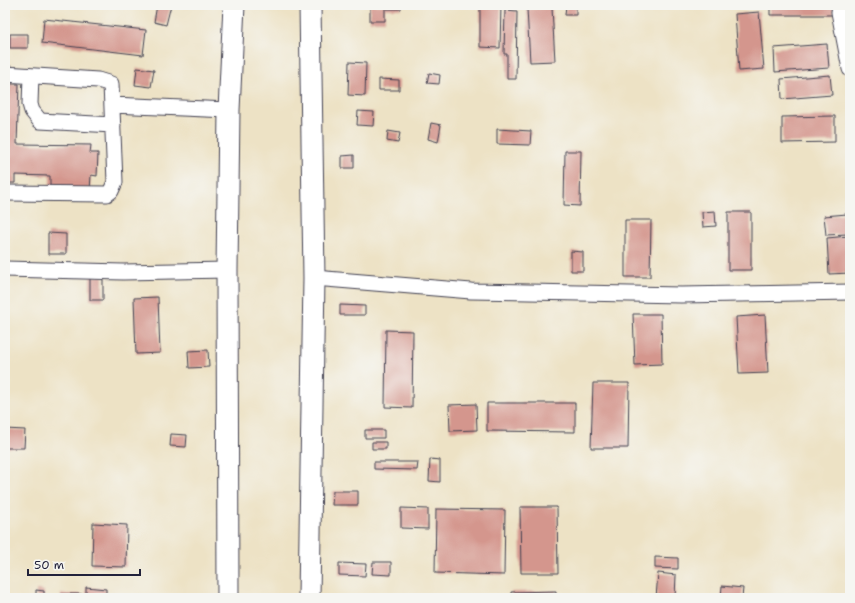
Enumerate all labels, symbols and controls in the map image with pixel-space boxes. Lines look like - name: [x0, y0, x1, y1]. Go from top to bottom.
- scale bar: [28, 551, 140, 577]
- text: 50 m: [34, 557, 64, 573]

